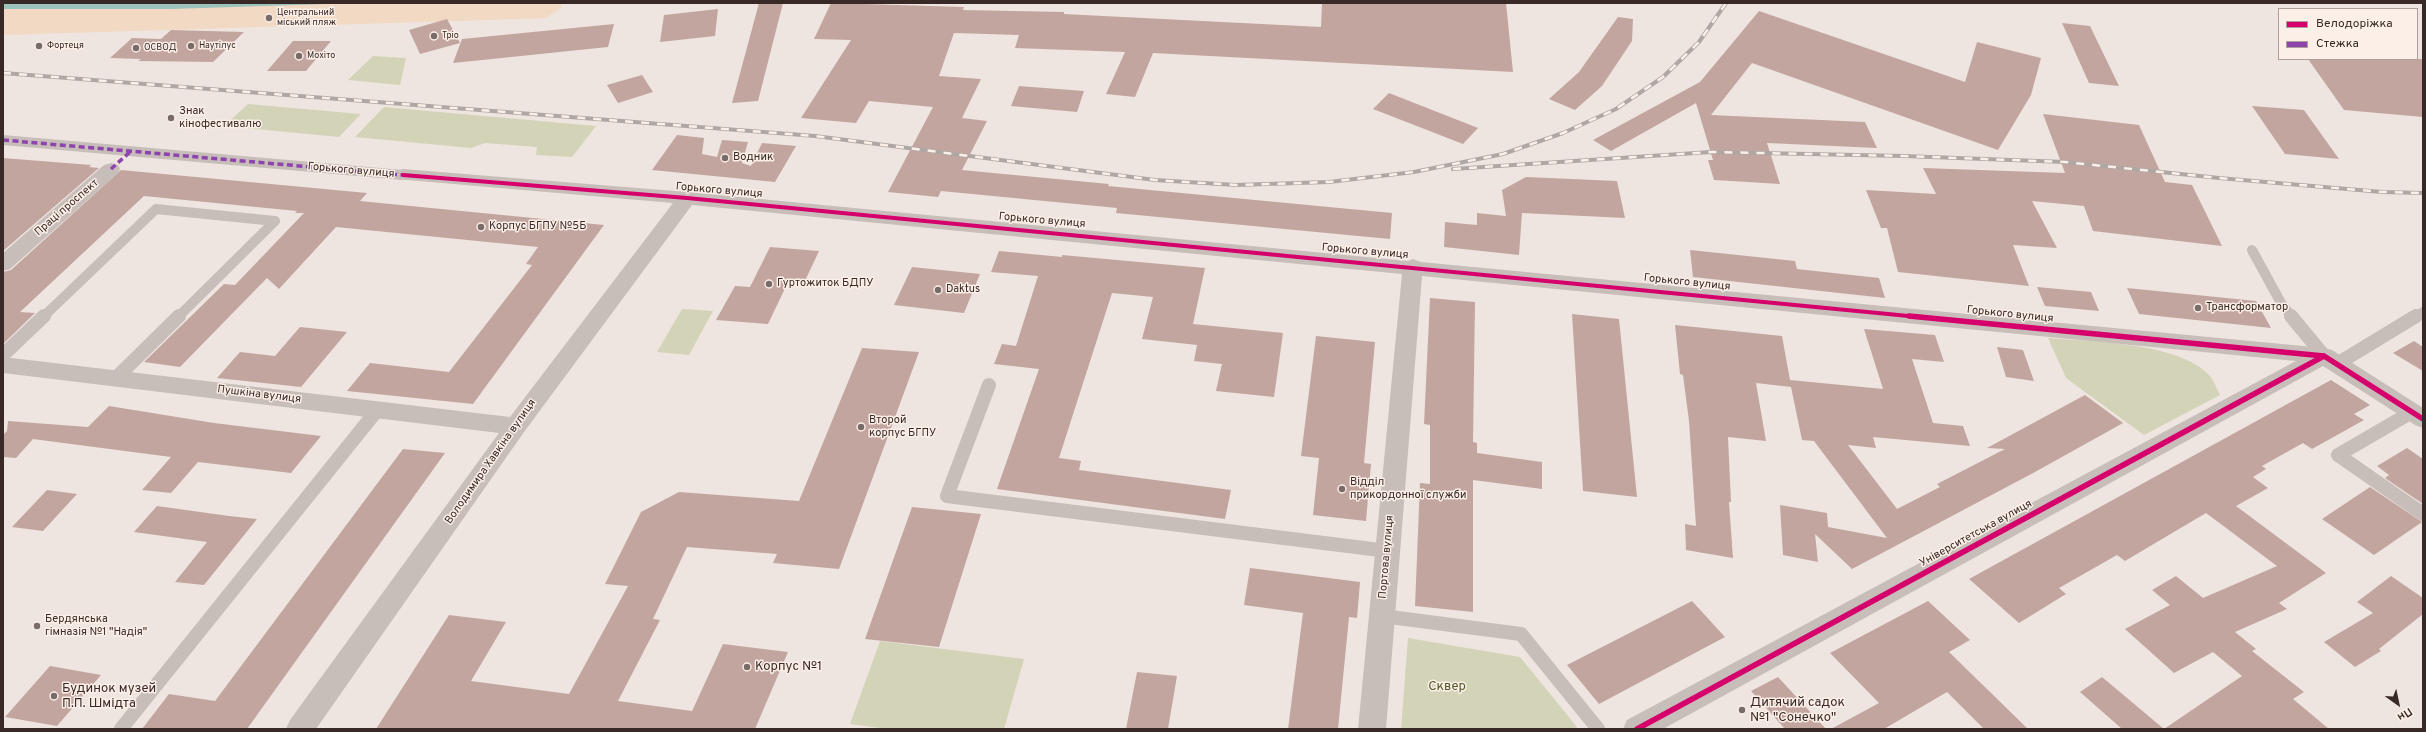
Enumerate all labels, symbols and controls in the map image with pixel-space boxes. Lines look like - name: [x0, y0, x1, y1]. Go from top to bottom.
- place label: Центральний міський пляж: [277, 8, 336, 29]
- legend: [2278, 8, 2418, 60]
- marker: Центральний міський пляж: [264, 13, 274, 23]
- text: Велодоріжка: [2316, 16, 2393, 32]
- marker: Тріо: [429, 31, 439, 41]
- place label: Тріо: [442, 31, 459, 41]
- text: Стежка: [2316, 36, 2359, 52]
- marker: Фортеця: [34, 41, 44, 51]
- place label: Фортеця: [47, 41, 84, 51]
- marker: Наутілус: [186, 41, 196, 51]
- place label: Наутілус: [199, 41, 236, 51]
- marker: ОСВОД: [131, 43, 141, 53]
- place label: ОСВОД: [144, 43, 176, 53]
- marker: Мохіто: [294, 51, 304, 61]
- place label: Мохіто: [307, 51, 335, 61]
- place label: Знак кінофестивалю: [179, 105, 261, 131]
- marker: Знак кінофестивалю: [166, 113, 176, 123]
- place label: Водник: [733, 151, 773, 165]
- marker: Водник: [720, 153, 730, 163]
- street label: Горького вулиця: [307, 161, 395, 181]
- street label: Праці проспект: [32, 177, 102, 239]
- street label: Горького вулиця: [675, 181, 763, 201]
- street label: Горького вулиця: [998, 211, 1086, 231]
- place label: Корпус БГПУ №5Б: [489, 220, 586, 234]
- marker: Корпус БГПУ №5Б: [476, 222, 486, 232]
- street label: Горького вулиця: [1321, 242, 1409, 262]
- street label: Горького вулиця: [1643, 272, 1731, 294]
- place label: Гуртожиток БДПУ: [777, 277, 874, 291]
- marker: Гуртожиток БДПУ: [764, 279, 774, 289]
- place label: Daktus: [946, 283, 980, 297]
- marker: Daktus: [933, 285, 943, 295]
- place label: Трансформатор: [2206, 301, 2288, 315]
- marker: Трансформатор: [2193, 303, 2203, 313]
- street label: Горького вулиця: [1966, 304, 2054, 326]
- street label: Пушкіна вулиця: [216, 383, 302, 407]
- street label: Володимира Хавкіна вулиця: [443, 397, 539, 527]
- place label: Второй корпус БГПУ: [869, 414, 936, 440]
- marker: Второй корпус БГПУ: [856, 422, 866, 432]
- place label: Відділ прикордонної служби: [1350, 476, 1466, 502]
- marker: Відділ прикордонної служби: [1337, 484, 1347, 494]
- street label: Університетська вулиця: [1917, 498, 2035, 570]
- street label: Портова вулиця: [1377, 515, 1397, 599]
- place label: Бердянська гімназія №1 "Надія": [45, 613, 147, 639]
- marker: Бердянська гімназія №1 "Надія": [32, 621, 42, 631]
- place label: Корпус №1: [755, 659, 822, 675]
- marker: Корпус №1: [742, 662, 752, 672]
- park label: Сквер: [1428, 679, 1466, 695]
- place label: Будинок музей П.П. Шмідта: [62, 681, 156, 712]
- north arrow: [2378, 684, 2418, 724]
- marker: Будинок музей П.П. Шмідта: [49, 691, 59, 701]
- place label: Дитячий садок №1 "Сонечко": [1750, 695, 1845, 726]
- text: Пн: [2394, 704, 2415, 724]
- marker: Дитячий садок №1 "Сонечко": [1737, 705, 1747, 715]

